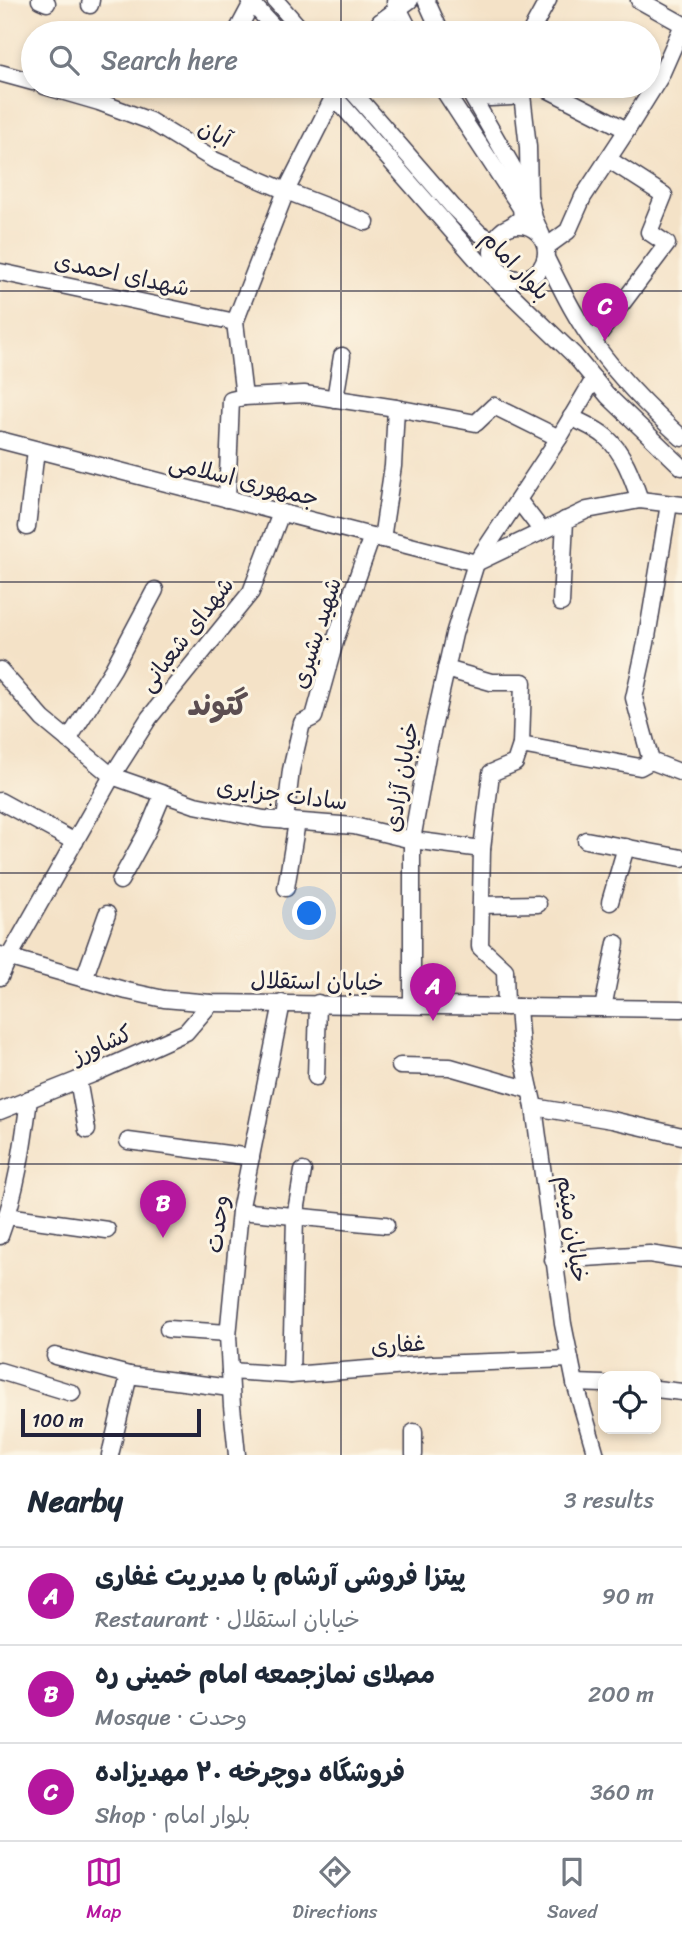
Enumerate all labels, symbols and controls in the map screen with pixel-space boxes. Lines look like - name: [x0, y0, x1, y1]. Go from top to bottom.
- search box: [21, 21, 661, 98]
- text: Search here: [101, 37, 238, 83]
- icon: search: [45, 41, 83, 79]
- street label: آبان: [190, 107, 240, 160]
- street label: بلوار امام: [471, 220, 561, 311]
- street label: شهدای احمدی: [50, 240, 193, 309]
- pin: C: [582, 283, 628, 341]
- street label: جمهوری اسلامی: [165, 442, 323, 519]
- street label: شهدای شعبانی: [128, 567, 245, 701]
- street label: شهید بشیری: [279, 572, 354, 694]
- district label: گتوند: [188, 678, 249, 732]
- street label: خیابان آزادی: [372, 719, 431, 836]
- street label: سادات جزایری: [214, 766, 350, 823]
- your location: [292, 896, 326, 930]
- street label: خیابان استقلال: [250, 960, 384, 1003]
- pin: A: [410, 963, 456, 1021]
- street label: کشاورز: [63, 1013, 140, 1077]
- street label: خیابان میثم: [545, 1173, 600, 1285]
- pin: B: [140, 1180, 186, 1238]
- street label: وحدت: [194, 1193, 241, 1255]
- street label: غفاری: [369, 1322, 427, 1367]
- map controls: [598, 1371, 661, 1434]
- button: locate: [598, 1371, 661, 1434]
- text: 100 m: [32, 1404, 84, 1437]
- scale bar: [21, 1406, 201, 1438]
- text: Nearby: [28, 1474, 123, 1528]
- text: 3 results: [564, 1480, 654, 1521]
- text: پیتزا فروشی آرشام با مدیریت غفاری: [95, 1553, 466, 1599]
- text: A: [43, 1576, 59, 1617]
- text: 90 m: [602, 1576, 654, 1617]
- text: Restaurant · خیابان استقلال: [95, 1599, 360, 1640]
- text: مصلای نمازجمعه امام خمینی ره: [95, 1651, 435, 1697]
- text: B: [44, 1674, 58, 1715]
- text: 200 m: [588, 1674, 654, 1715]
- text: Mosque · وحدت: [95, 1697, 247, 1738]
- text: فروشگاه دوچرخه ۲۰ مهدیزاده: [95, 1749, 405, 1795]
- text: C: [44, 1772, 58, 1813]
- text: 360 m: [590, 1772, 654, 1813]
- text: Shop · بلوار امام: [95, 1795, 250, 1836]
- tab: Map: [85, 1853, 123, 1928]
- tab: Directions: [292, 1853, 378, 1928]
- tab: Saved: [547, 1853, 597, 1928]

